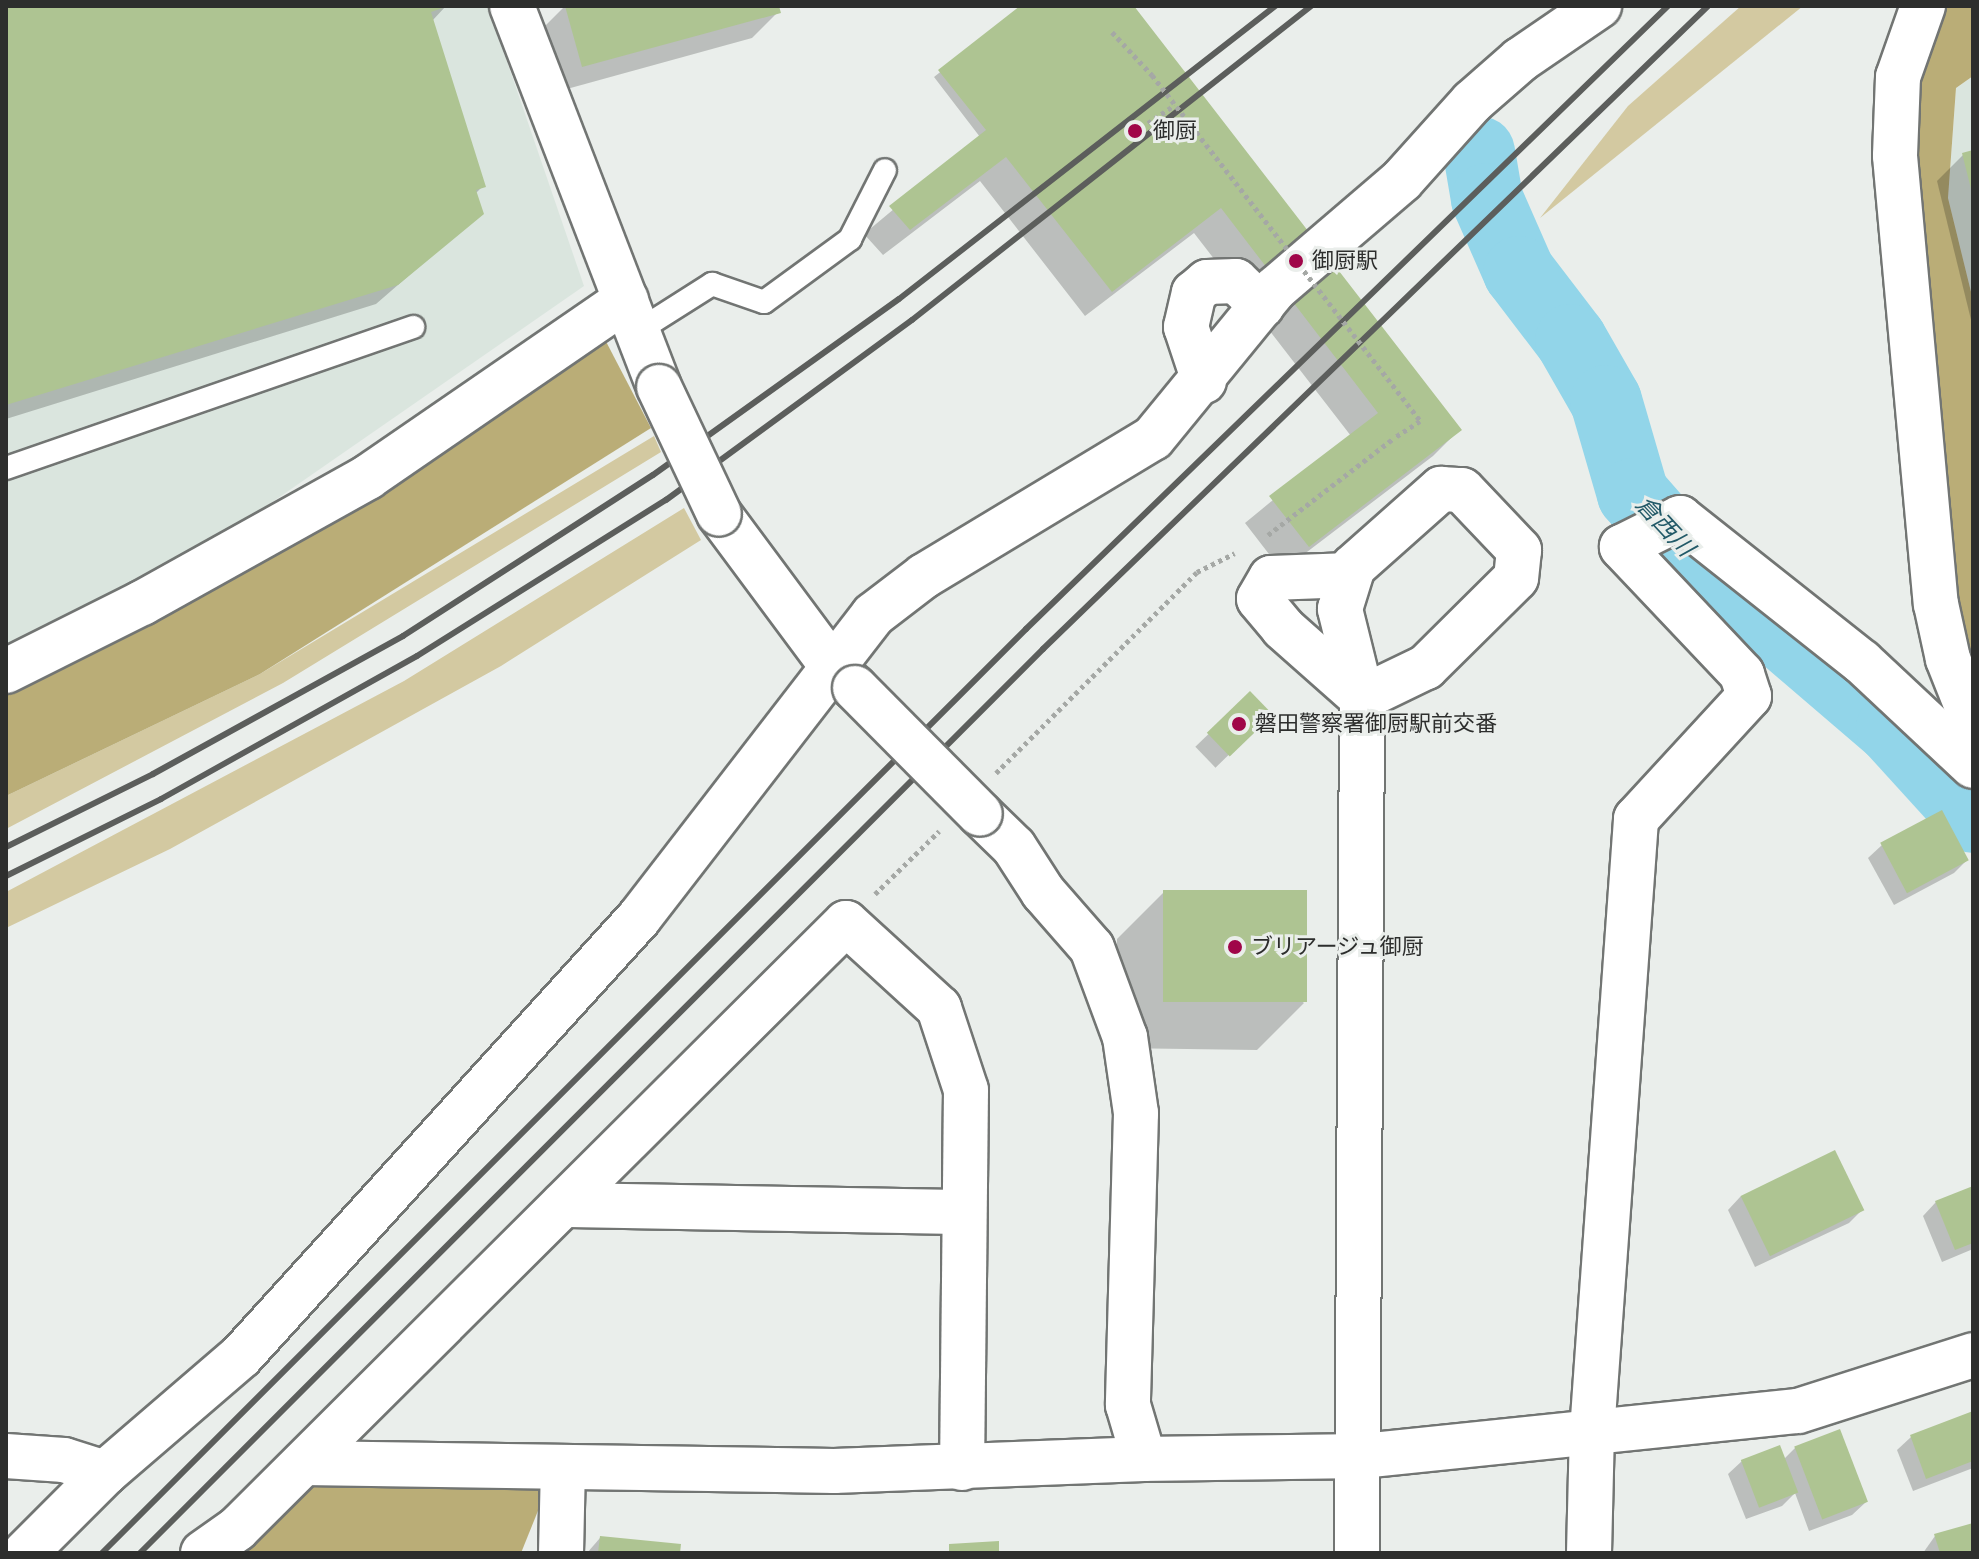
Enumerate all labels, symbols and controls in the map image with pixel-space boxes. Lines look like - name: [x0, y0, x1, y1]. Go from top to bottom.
- place label: 御厨: [1153, 118, 1197, 144]
- marker: 御厨: [1124, 120, 1146, 142]
- place label: 御厨駅: [1312, 248, 1378, 274]
- marker: 御厨駅: [1287, 252, 1305, 270]
- water label: 倉西川: [1630, 490, 1700, 562]
- place label: 磐田警察署御厨駅前交番: [1255, 711, 1497, 737]
- marker: 磐田警察署御厨駅前交番: [1230, 715, 1248, 733]
- place label: ブリアージュ御厨: [1251, 934, 1426, 960]
- marker: ブリアージュ御厨: [1226, 938, 1244, 956]

